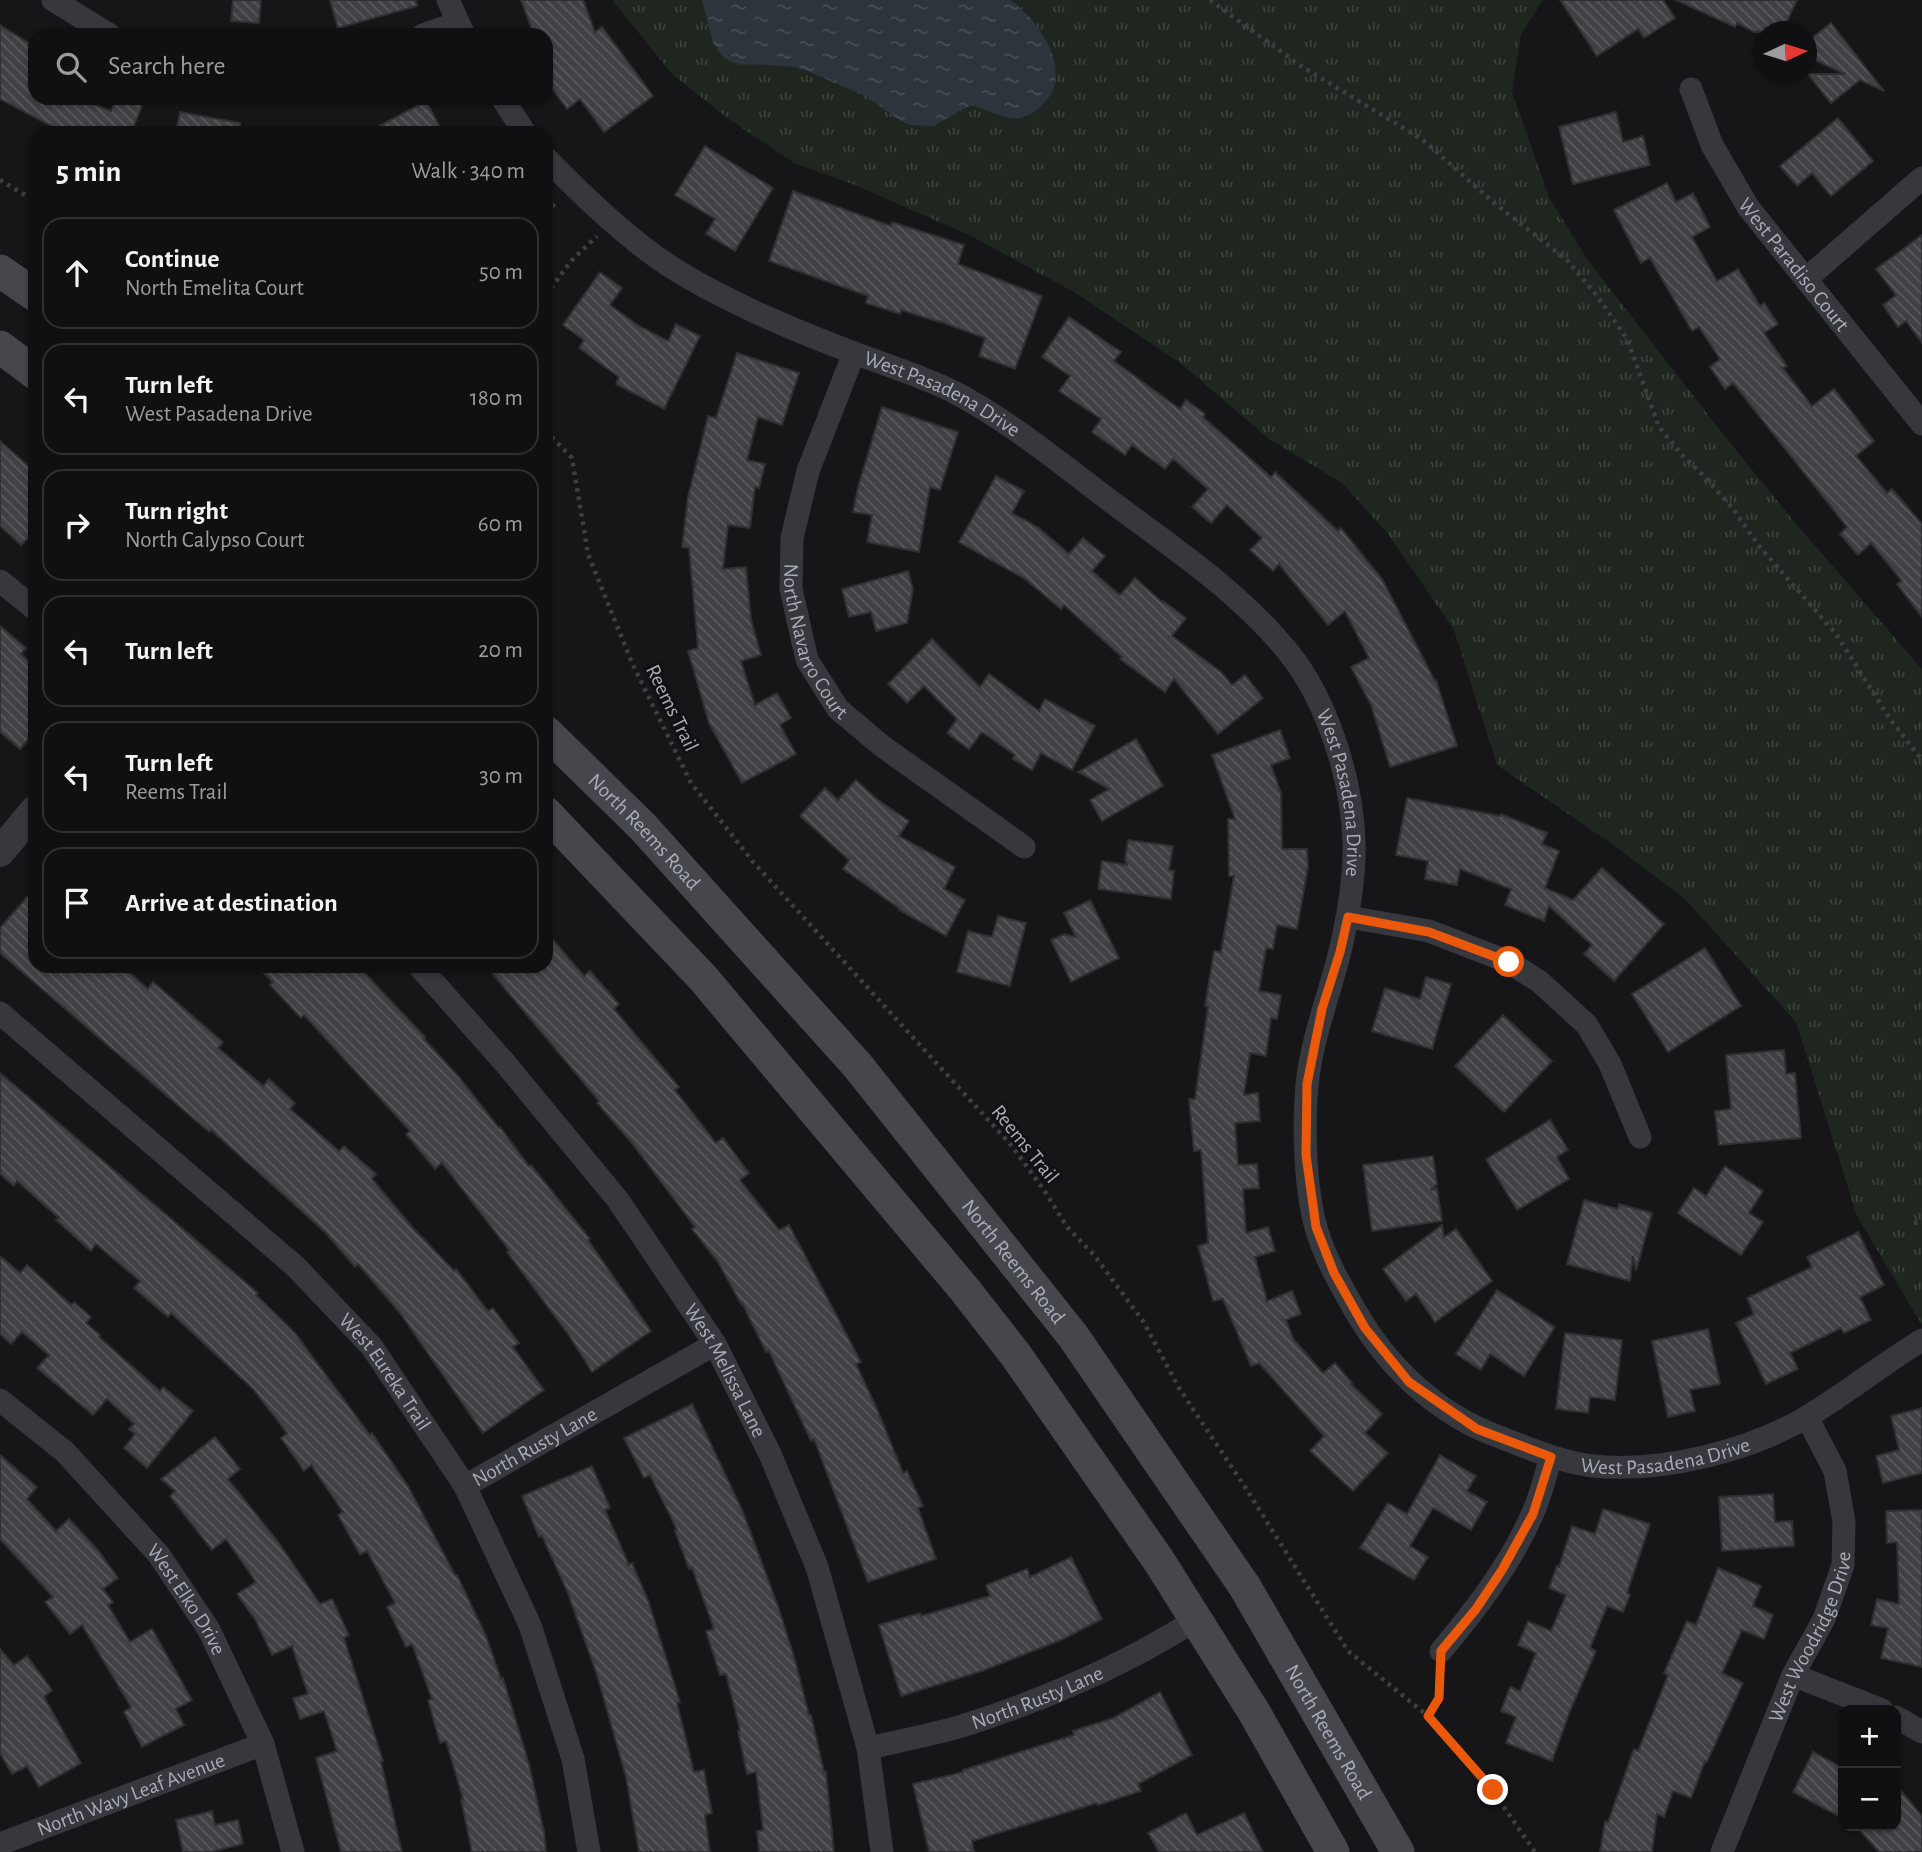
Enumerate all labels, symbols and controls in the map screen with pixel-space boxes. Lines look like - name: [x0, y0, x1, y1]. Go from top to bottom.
- north arrow: [1754, 21, 1817, 84]
- search box: [28, 28, 553, 105]
- icon: search: [52, 48, 90, 86]
- text: Search here: [108, 53, 226, 79]
- text: 5 min: [56, 157, 121, 187]
- text: Walk · 340 m: [411, 160, 525, 183]
- street label: West Paradiso Court: [1734, 194, 1854, 335]
- text: Continue: [125, 246, 220, 272]
- icon: ahead: [58, 254, 96, 292]
- text: 50 m: [479, 261, 523, 284]
- text: North Emelita Court: [125, 277, 304, 300]
- street label: West Pasadena Drive: [861, 347, 1024, 440]
- text: Turn left: [125, 372, 213, 398]
- icon: left: [58, 380, 96, 418]
- text: 180 m: [470, 387, 523, 410]
- text: West Pasadena Drive: [125, 403, 313, 426]
- text: Turn right: [125, 498, 228, 524]
- icon: right: [58, 506, 96, 544]
- text: 60 m: [478, 513, 523, 536]
- text: North Calypso Court: [125, 529, 304, 552]
- street label: North Navarro Court: [780, 563, 852, 723]
- icon: left: [58, 632, 96, 670]
- text: Turn left: [125, 638, 213, 664]
- text: 20 m: [478, 639, 523, 662]
- street label: Reems Trail: [642, 661, 702, 755]
- street label: West Pasadena Drive: [1313, 706, 1365, 877]
- text: Turn left: [125, 750, 213, 776]
- icon: left: [58, 758, 96, 796]
- text: 30 m: [479, 765, 523, 788]
- street label: North Reems Road: [584, 769, 705, 894]
- text: Reems Trail: [125, 781, 228, 804]
- icon: arrive: [58, 884, 96, 922]
- text: Arrive at destination: [125, 890, 338, 916]
- route start: [1493, 946, 1524, 977]
- street label: Reems Trail: [987, 1101, 1063, 1187]
- street label: North Reems Road: [958, 1195, 1069, 1328]
- street label: West Melissa Lane: [680, 1300, 770, 1441]
- street label: West Eureka Trail: [335, 1309, 435, 1434]
- street label: North Rusty Lane: [469, 1403, 600, 1490]
- street label: West Pasadena Drive: [1579, 1434, 1753, 1478]
- street label: West Elko Drive: [144, 1539, 230, 1658]
- street label: West Woodridge Drive: [1765, 1551, 1854, 1725]
- street label: North Reems Road: [1282, 1661, 1376, 1803]
- street label: North Rusty Lane: [969, 1662, 1106, 1733]
- map controls: [1838, 1705, 1901, 1831]
- button: +: [1838, 1705, 1901, 1768]
- street label: North Wavy Leaf Avenue: [34, 1749, 228, 1839]
- button: −: [1838, 1768, 1901, 1831]
- route end: [1477, 1774, 1508, 1805]

